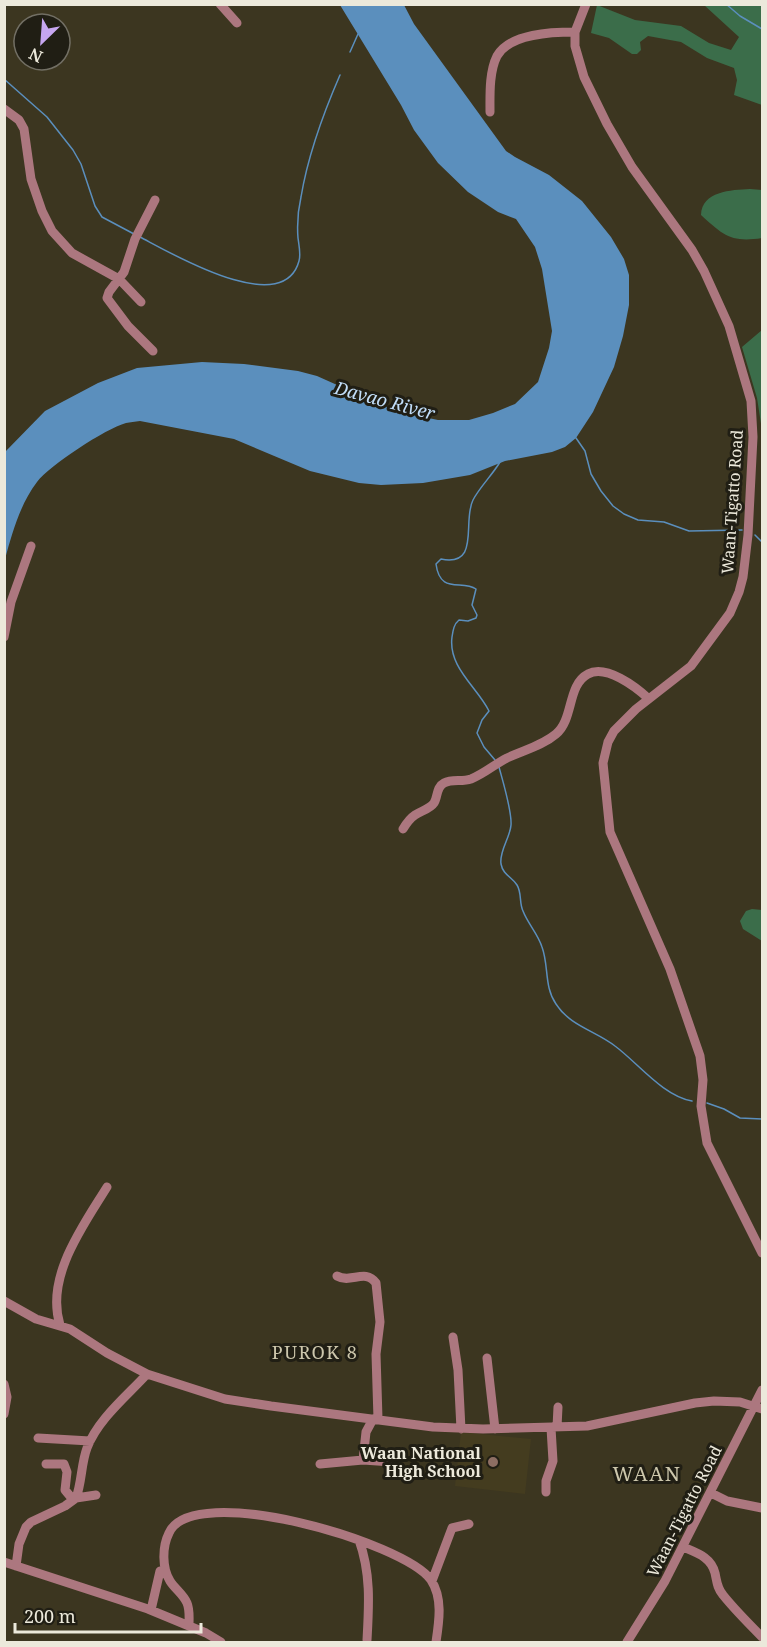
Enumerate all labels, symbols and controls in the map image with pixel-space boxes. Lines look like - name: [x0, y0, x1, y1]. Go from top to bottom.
- north arrow: [12, 12, 72, 72]
- text: N: [25, 43, 46, 68]
- water label: Davao River: [331, 375, 438, 425]
- street label: Waan-Tigatto Road: [716, 429, 748, 575]
- district label: PUROK 8: [272, 1340, 358, 1364]
- street label: Waan-Tigatto Road: [641, 1441, 727, 1580]
- place label: Waan National High School: [361, 1442, 481, 1482]
- marker: Waan National High School: [486, 1455, 500, 1469]
- district label: WAAN: [613, 1460, 682, 1487]
- scale bar: [15, 1596, 201, 1634]
- text: 200 m: [24, 1604, 76, 1628]

